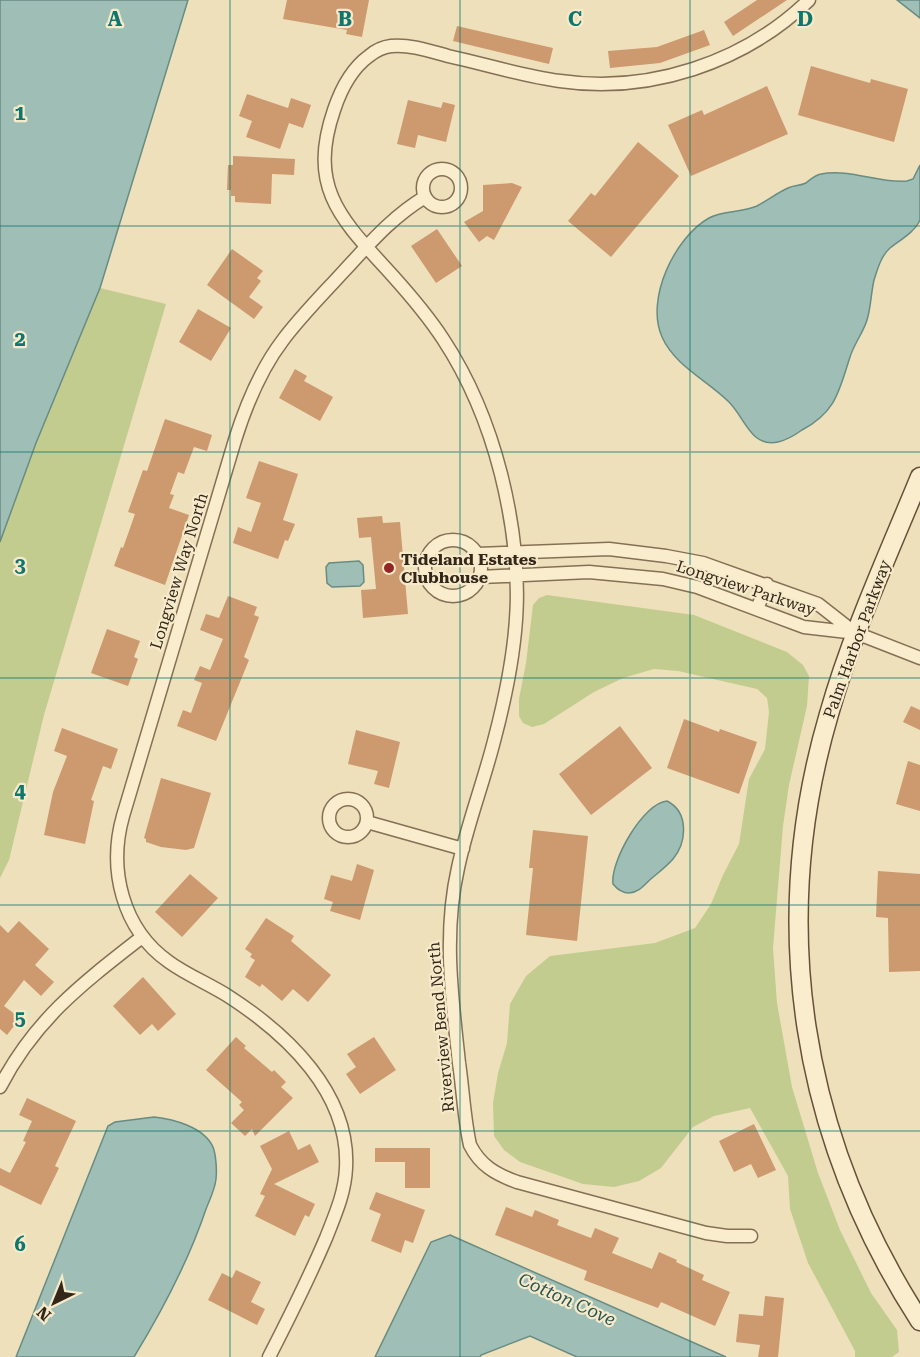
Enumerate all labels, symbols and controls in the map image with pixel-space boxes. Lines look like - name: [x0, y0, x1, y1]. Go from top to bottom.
- text: A: [108, 7, 123, 31]
- text: B: [338, 7, 352, 31]
- text: C: [568, 7, 582, 31]
- text: D: [797, 7, 813, 31]
- text: 1: [14, 101, 26, 125]
- text: 2: [14, 327, 26, 351]
- street label: Longview Way North: [146, 490, 212, 652]
- place label: Tideland Estates Clubhouse: [401, 550, 537, 587]
- text: 3: [14, 553, 26, 577]
- street label: Longview Parkway: [674, 556, 819, 620]
- street label: Palm Harbor Parkway: [819, 557, 895, 721]
- marker: Tideland Estates Clubhouse: [382, 561, 396, 575]
- text: 4: [14, 779, 26, 803]
- street label: Riverview Bend North: [424, 941, 458, 1113]
- text: 5: [14, 1006, 26, 1030]
- text: 6: [14, 1232, 26, 1256]
- water label: Cotton Cove: [515, 1268, 619, 1330]
- north arrow: [24, 1273, 84, 1333]
- text: N: [33, 1302, 55, 1325]

